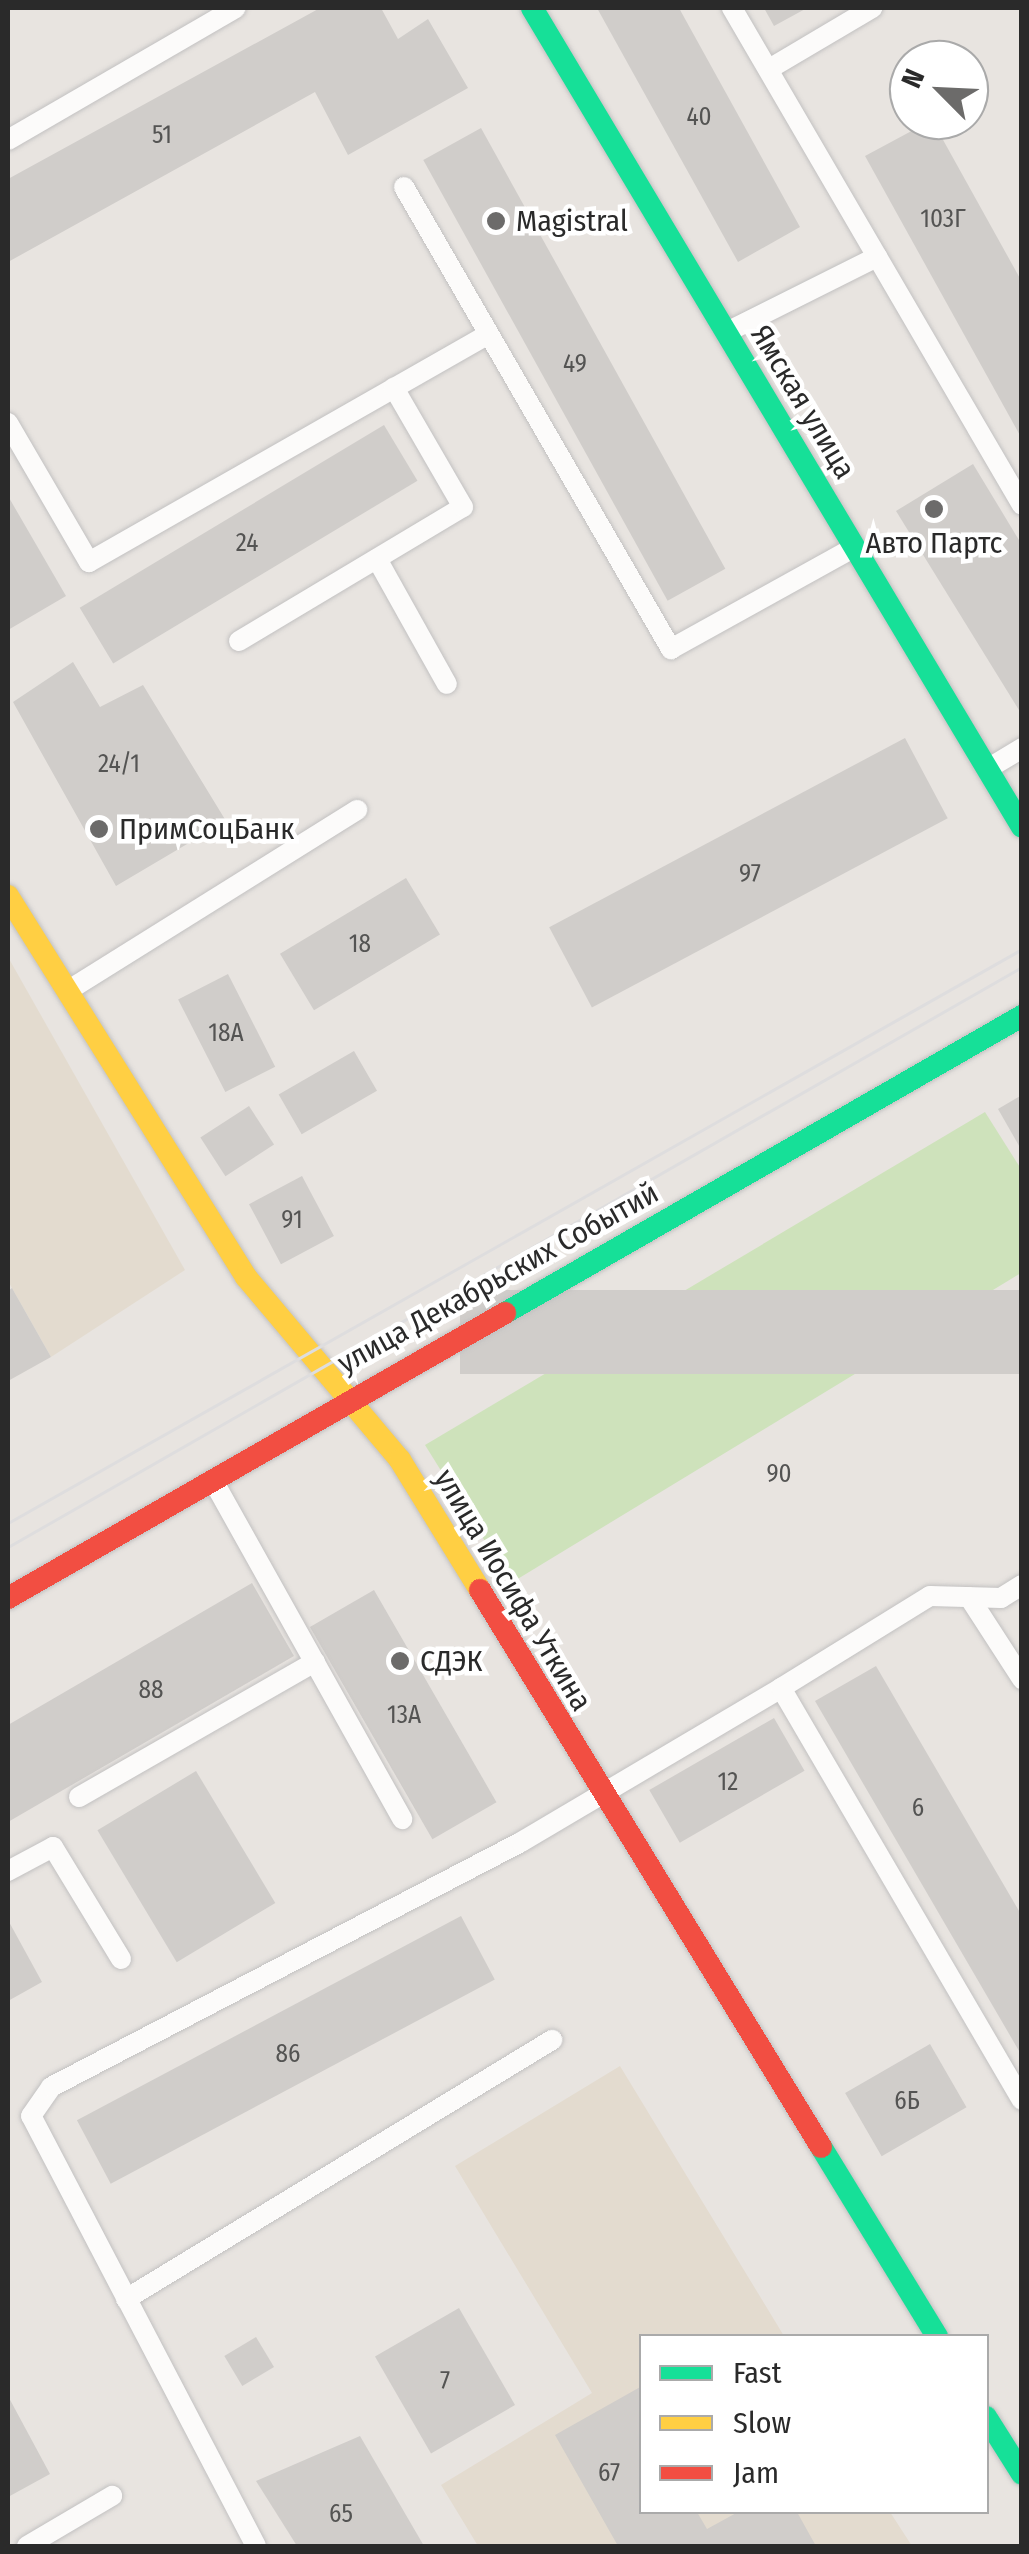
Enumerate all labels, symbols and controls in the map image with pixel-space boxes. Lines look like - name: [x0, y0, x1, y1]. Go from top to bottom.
- north arrow: [889, 40, 989, 140]
- text: N: [894, 64, 931, 93]
- house number: 40: [686, 102, 712, 132]
- house number: 51: [152, 120, 172, 150]
- place label: Magistral: [516, 203, 628, 239]
- house number: 103Г: [920, 204, 966, 234]
- marker: Magistral: [485, 210, 507, 232]
- street label: Ямская улица: [743, 319, 863, 485]
- house number: 49: [563, 349, 587, 379]
- marker: Авто Партс: [923, 498, 945, 520]
- place label: Авто Партс: [866, 525, 1002, 561]
- house number: 24: [236, 528, 258, 558]
- house number: 24/1: [98, 749, 140, 779]
- place label: ПримСоцБанк: [119, 811, 294, 847]
- marker: ПримСоцБанк: [88, 818, 110, 840]
- house number: 97: [739, 859, 761, 889]
- house number: 18: [349, 929, 371, 959]
- house number: 18А: [208, 1018, 244, 1048]
- street label: улица Декабрьских Событий: [331, 1175, 665, 1381]
- house number: 91: [281, 1205, 303, 1235]
- house number: 90: [766, 1459, 792, 1489]
- street label: улица Иосифа Уткина: [427, 1463, 599, 1717]
- place label: СДЭК: [420, 1643, 482, 1679]
- marker: СДЭК: [389, 1650, 411, 1672]
- house number: 88: [139, 1675, 163, 1705]
- house number: 13А: [387, 1700, 421, 1730]
- house number: 12: [718, 1767, 738, 1797]
- house number: 6: [912, 1793, 924, 1823]
- house number: 86: [276, 2039, 300, 2069]
- house number: 6Б: [894, 2086, 920, 2116]
- legend: [639, 2334, 989, 2514]
- text: Fast: [733, 2355, 781, 2391]
- house number: 7: [440, 2366, 450, 2396]
- text: Slow: [733, 2405, 791, 2441]
- text: Jam: [733, 2455, 779, 2491]
- house number: 67: [598, 2458, 620, 2488]
- house number: 65: [329, 2499, 353, 2529]

